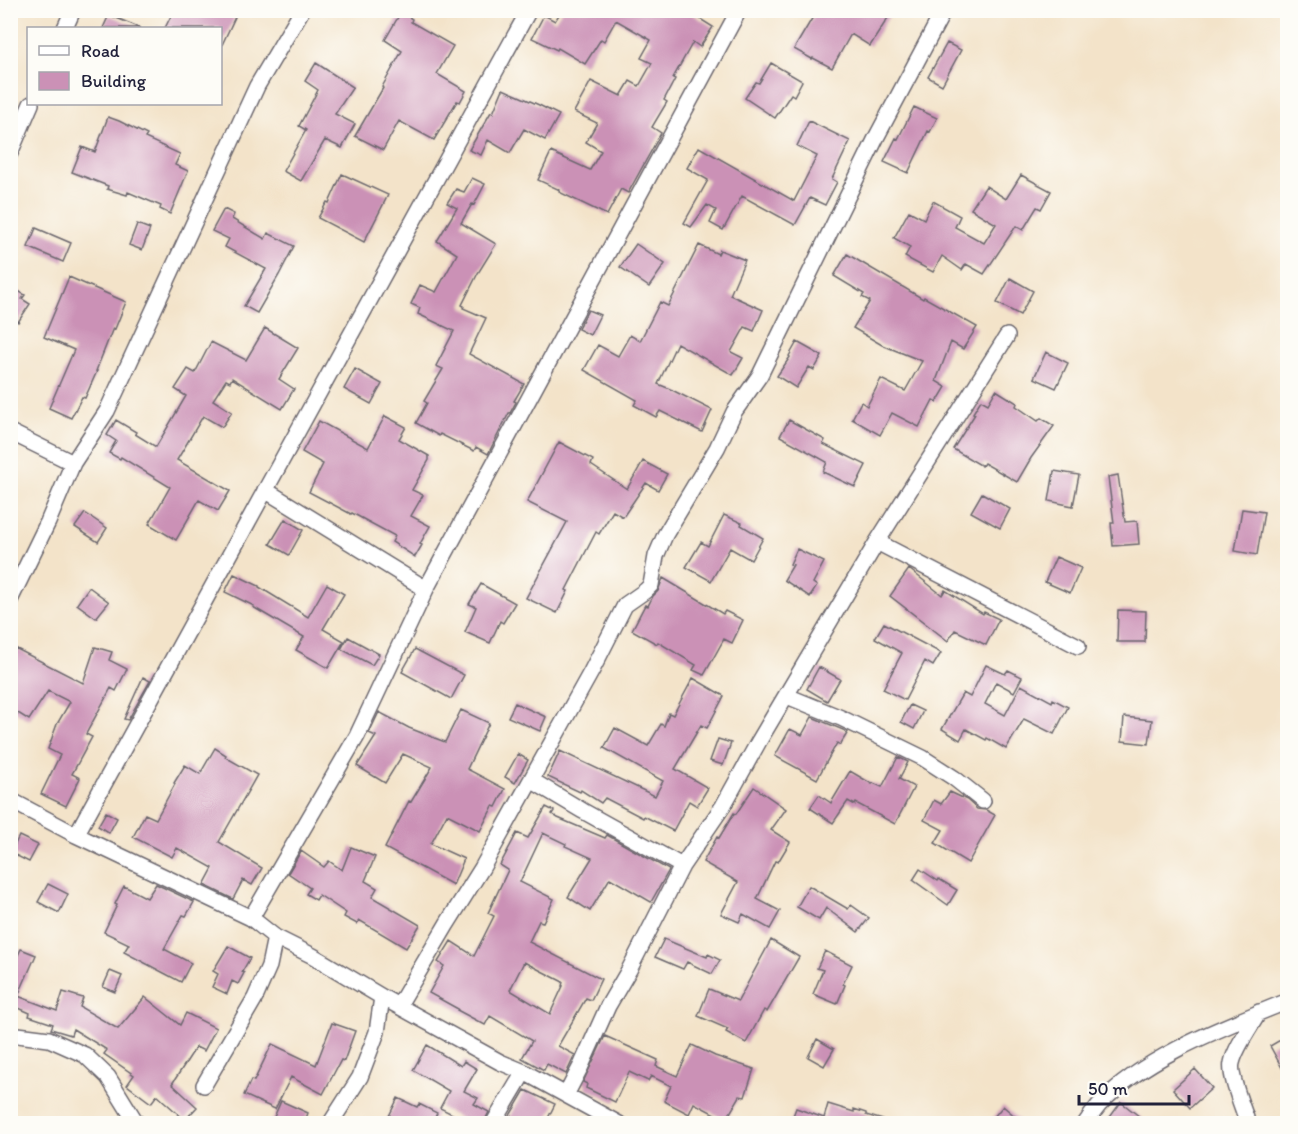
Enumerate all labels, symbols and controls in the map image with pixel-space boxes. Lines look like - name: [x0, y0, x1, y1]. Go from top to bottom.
- legend: [27, 27, 222, 105]
- text: Road: [81, 40, 120, 62]
- text: Building: [81, 70, 147, 92]
- scale bar: [1079, 1068, 1188, 1106]
- text: 50 m: [1088, 1078, 1128, 1100]

